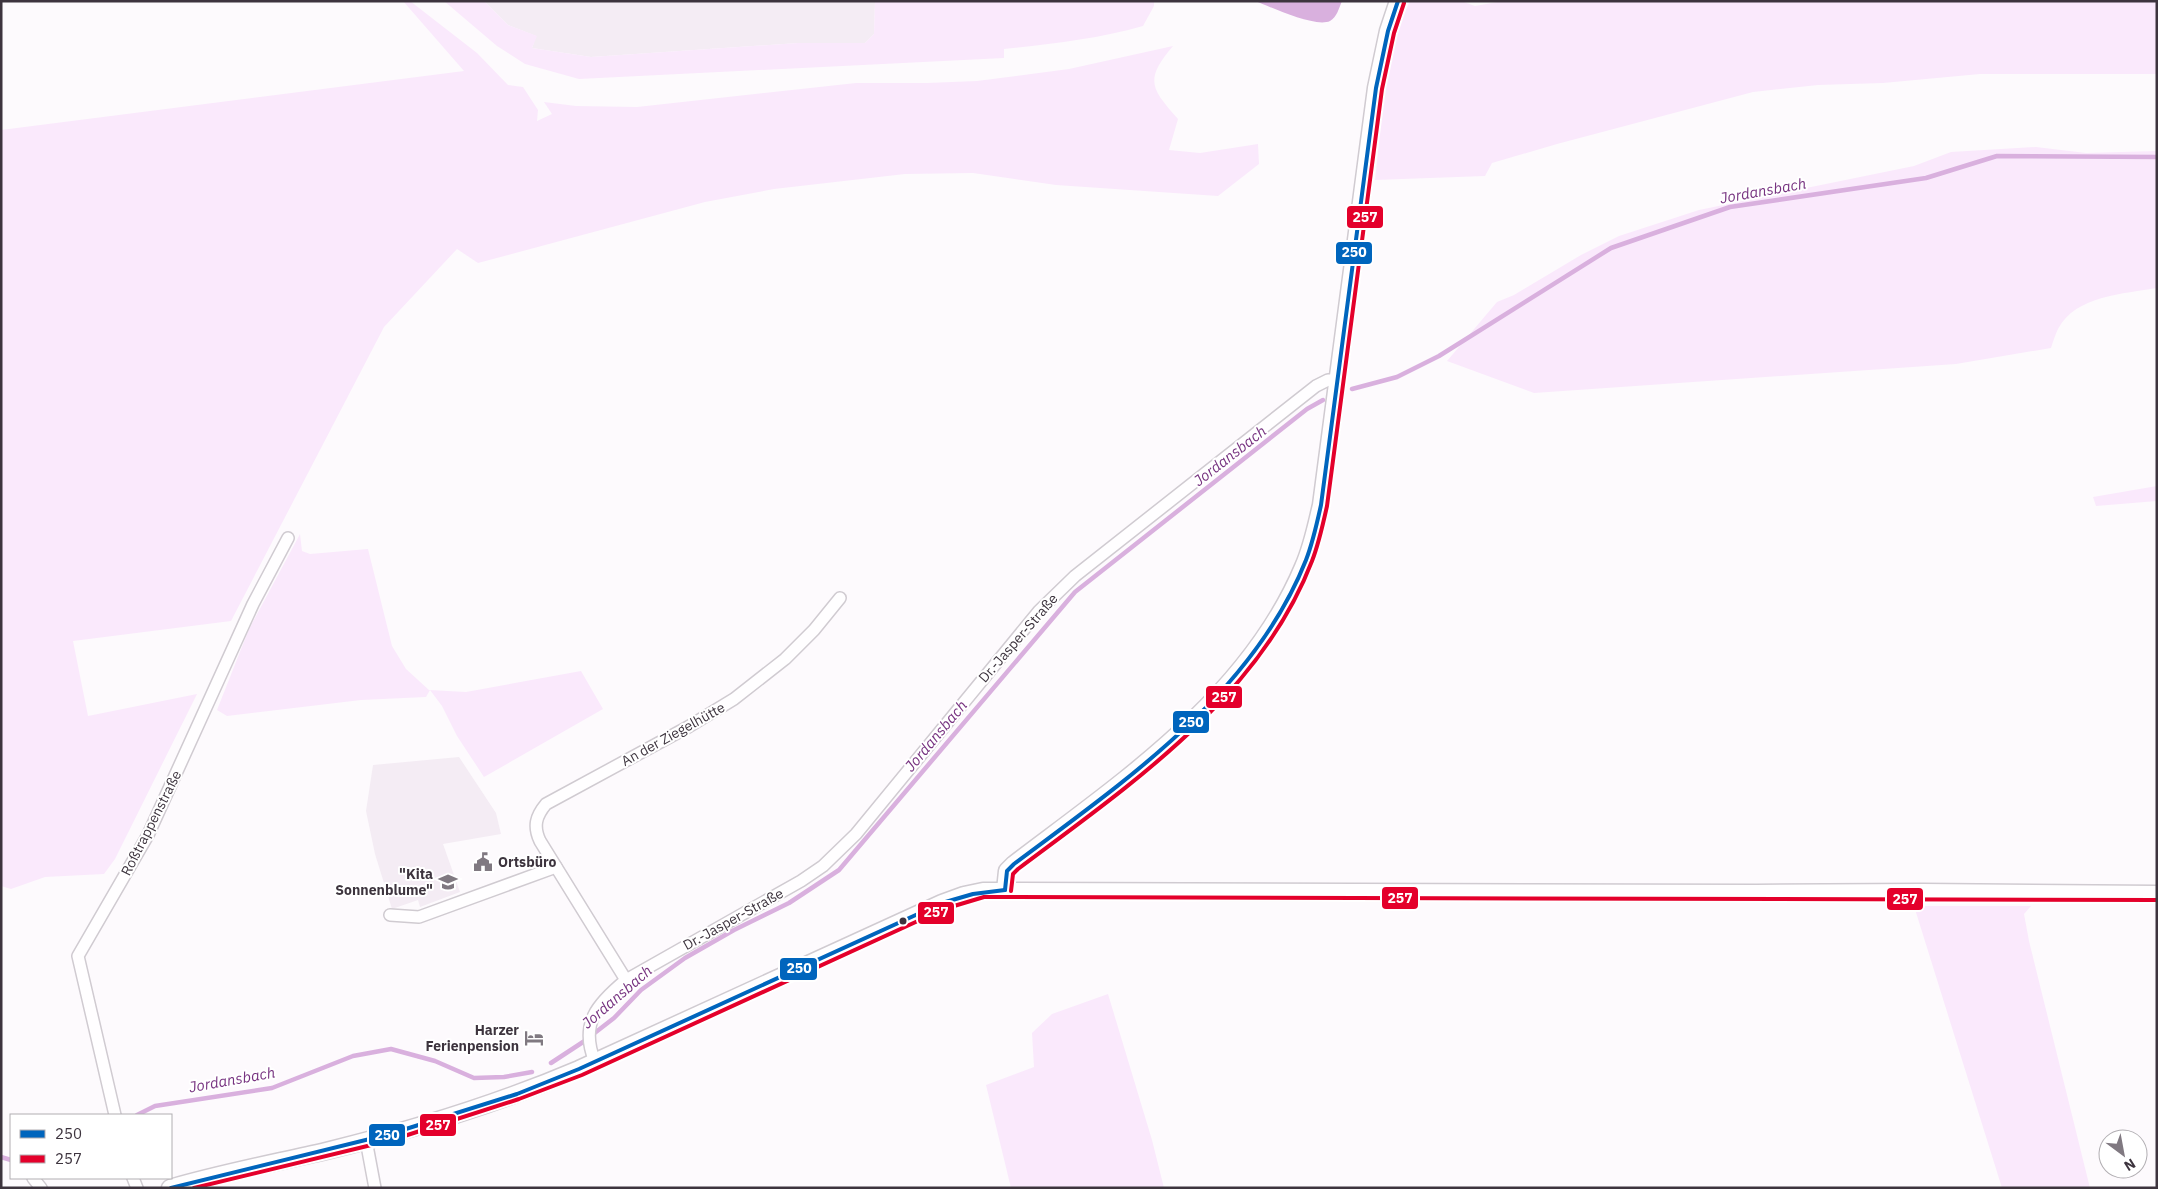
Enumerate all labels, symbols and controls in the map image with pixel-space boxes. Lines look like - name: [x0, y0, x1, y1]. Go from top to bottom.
- water label: Jordansbach: [1718, 174, 1807, 207]
- line badge: 257: [1346, 205, 1384, 229]
- text: 257: [1352, 208, 1378, 226]
- line badge: 250: [1335, 241, 1373, 265]
- text: 250: [1341, 243, 1367, 261]
- water label: Jordansbach: [1189, 421, 1270, 490]
- street label: Dr.-Jasper-Straße: [974, 590, 1062, 686]
- line badge: 257: [1205, 685, 1243, 709]
- text: 257: [1211, 688, 1237, 706]
- water label: Jordansbach: [900, 696, 971, 775]
- street label: An der Ziegelhütte: [618, 698, 728, 770]
- line badge: 250: [1172, 710, 1210, 734]
- text: 250: [1178, 713, 1204, 731]
- street label: Roßtrappenstraße: [117, 767, 185, 879]
- public building icon: Ortsbüro: [472, 851, 494, 873]
- place label: Ortsbüro: [498, 853, 557, 871]
- place label: "Kita Sonnenblume": [335, 865, 433, 899]
- school or university icon: "Kita Sonnenblume": [437, 871, 459, 893]
- street label: Dr.-Jasper-Straße: [680, 884, 787, 954]
- line badge: 257: [1381, 886, 1419, 910]
- line badge: 257: [1886, 887, 1924, 911]
- text: 257: [1387, 889, 1413, 907]
- text: 257: [1892, 890, 1918, 908]
- line badge: 257: [917, 901, 955, 925]
- text: 257: [923, 903, 949, 921]
- unlabelled marker: [898, 916, 908, 926]
- line badge: 250: [779, 957, 818, 981]
- text: 250: [786, 959, 812, 977]
- water label: Jordansbach: [578, 961, 656, 1032]
- place label: Harzer Ferienpension: [425, 1021, 519, 1055]
- hotel icon: Harzer Ferienpension: [523, 1027, 545, 1049]
- water label: Jordansbach: [187, 1063, 276, 1096]
- line badge: 257: [419, 1113, 457, 1137]
- legend: [10, 1114, 172, 1179]
- text: 257: [425, 1116, 451, 1134]
- line badge: 250: [368, 1123, 406, 1147]
- text: 250: [55, 1124, 82, 1143]
- text: 250: [374, 1126, 400, 1144]
- north arrow: [2098, 1129, 2148, 1179]
- text: 257: [55, 1149, 82, 1168]
- text: N: [2121, 1155, 2139, 1175]

